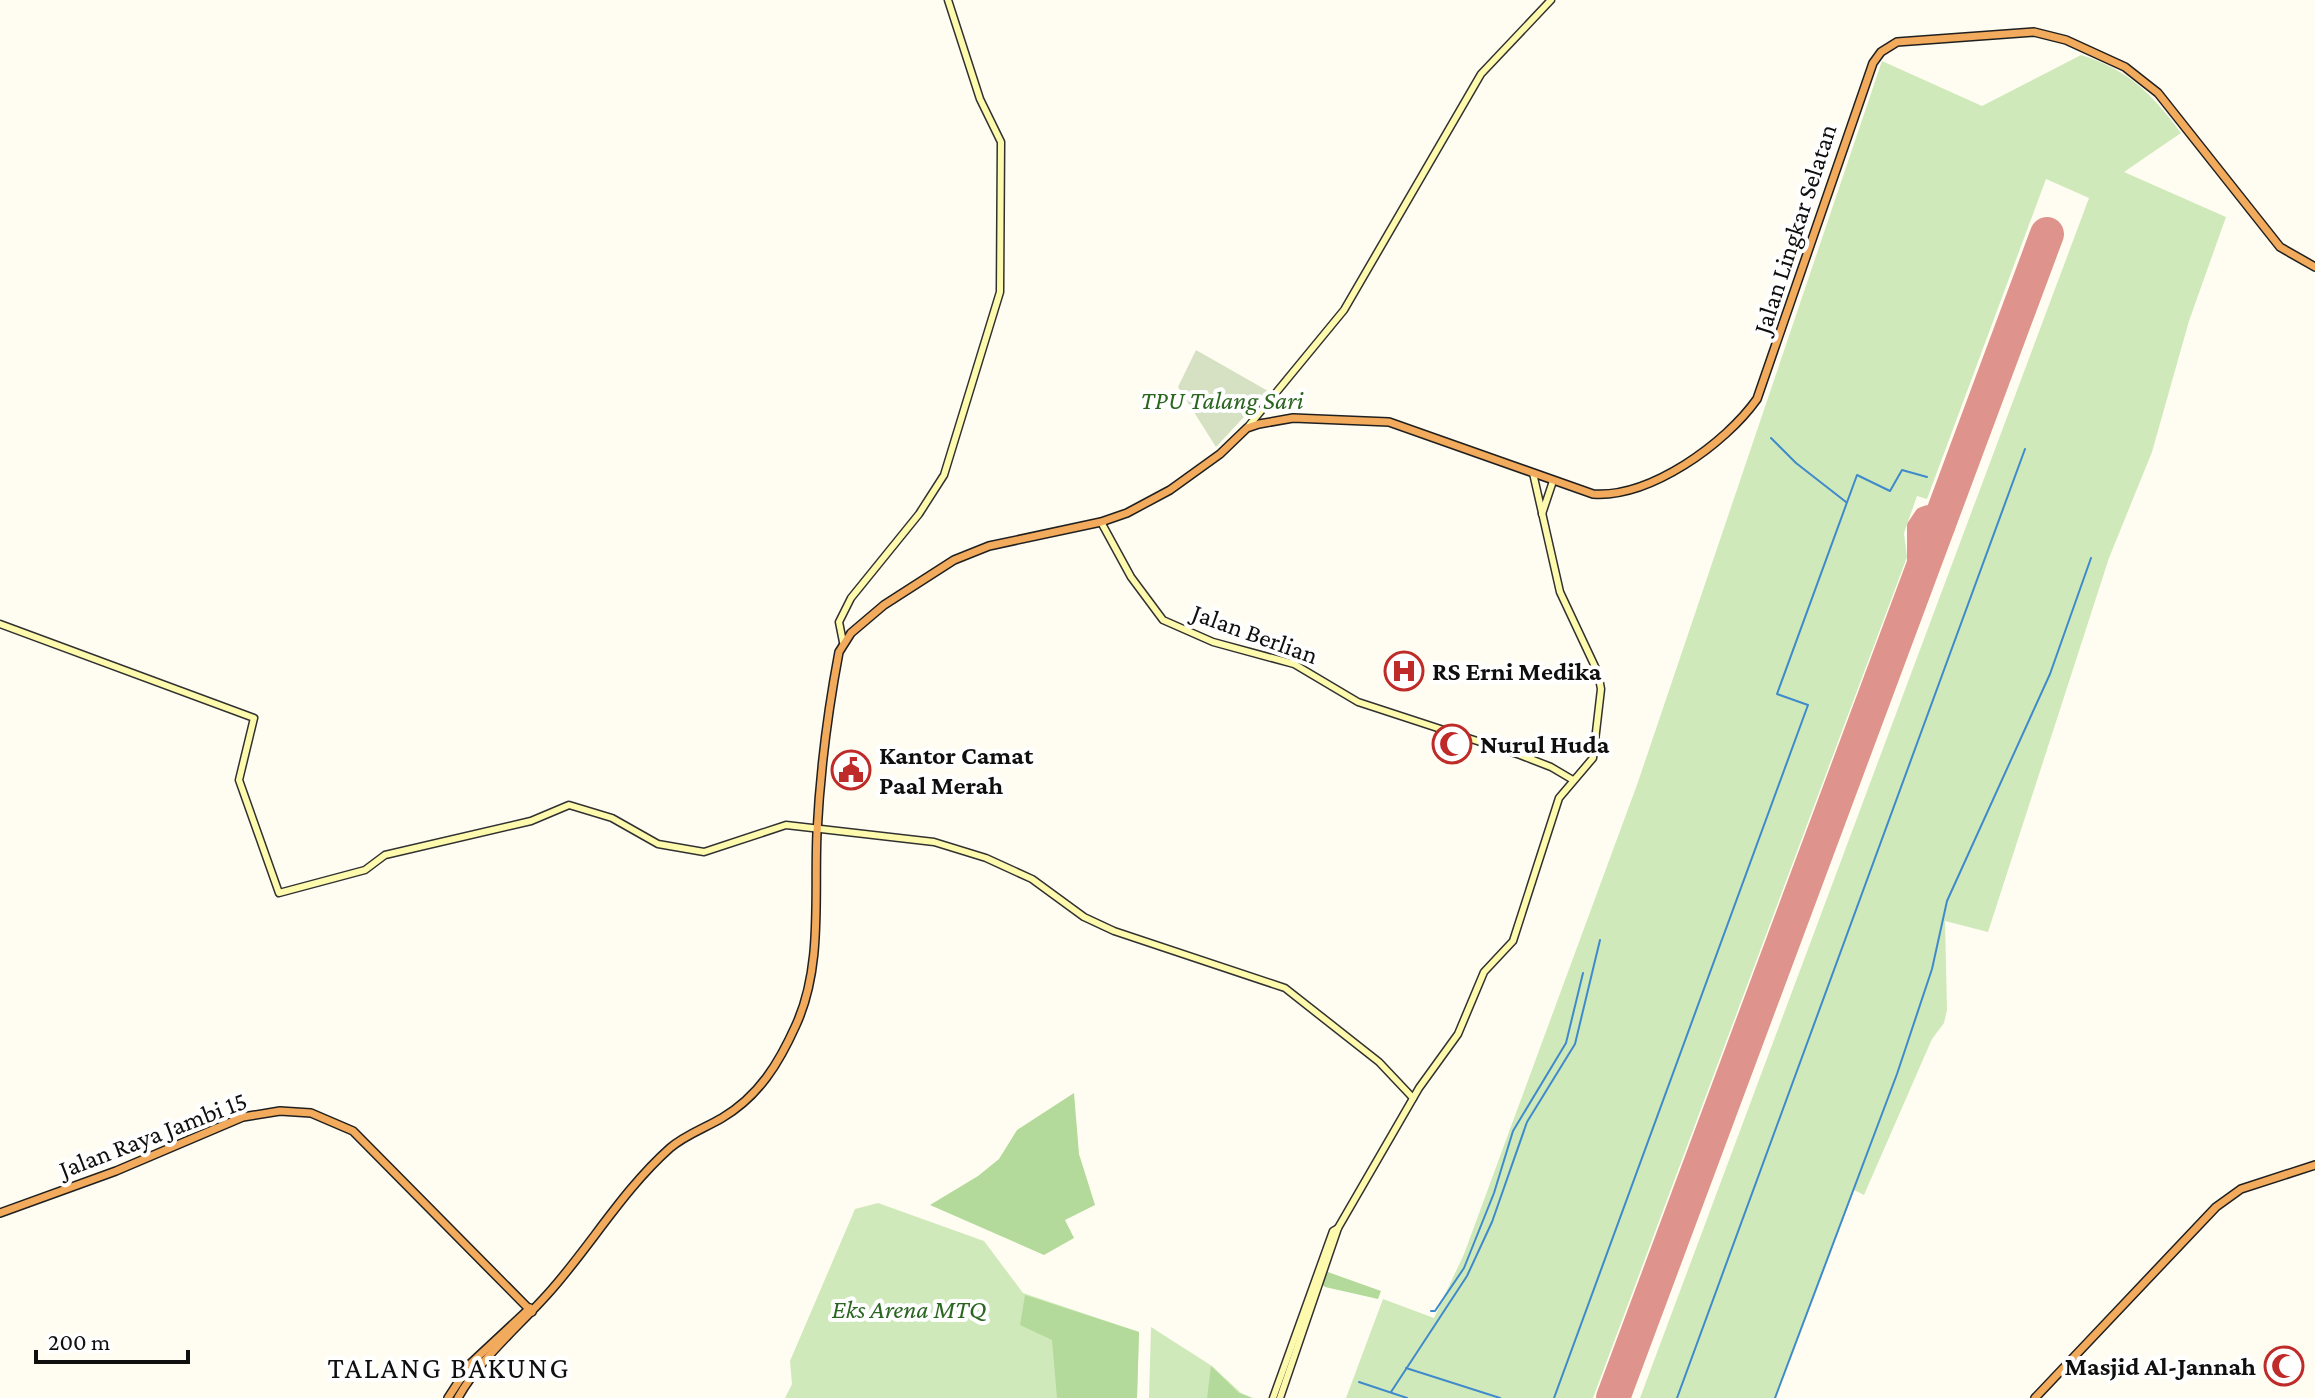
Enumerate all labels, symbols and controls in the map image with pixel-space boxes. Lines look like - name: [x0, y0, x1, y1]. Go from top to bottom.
- street label: Jalan Lingkar Selatan: [1747, 120, 1843, 340]
- park label: TPU Talang Sari: [1141, 386, 1303, 415]
- street label: Jalan Berlian: [1186, 597, 1322, 670]
- hospital icon: RS Erni Medika: [1383, 650, 1425, 692]
- place label: RS Erni Medika: [1432, 657, 1602, 686]
- mosque icon: Nurul Huda: [1431, 723, 1473, 765]
- place label: Nurul Huda: [1480, 730, 1610, 759]
- place label: Kantor Camat Paal Merah: [879, 741, 1034, 800]
- public building icon: Kantor Camat Paal Merah: [830, 749, 872, 791]
- street label: Jalan Raya Jambi 15: [53, 1086, 251, 1185]
- park label: Eks Arena MTQ: [832, 1295, 986, 1324]
- scale bar: [36, 1314, 188, 1364]
- text: 200 m: [48, 1328, 110, 1355]
- mosque icon: Masjid Al-Jannah: [2263, 1345, 2305, 1387]
- district label: TALANG BAKUNG: [327, 1351, 571, 1384]
- place label: Masjid Al-Jannah: [2064, 1352, 2256, 1381]

